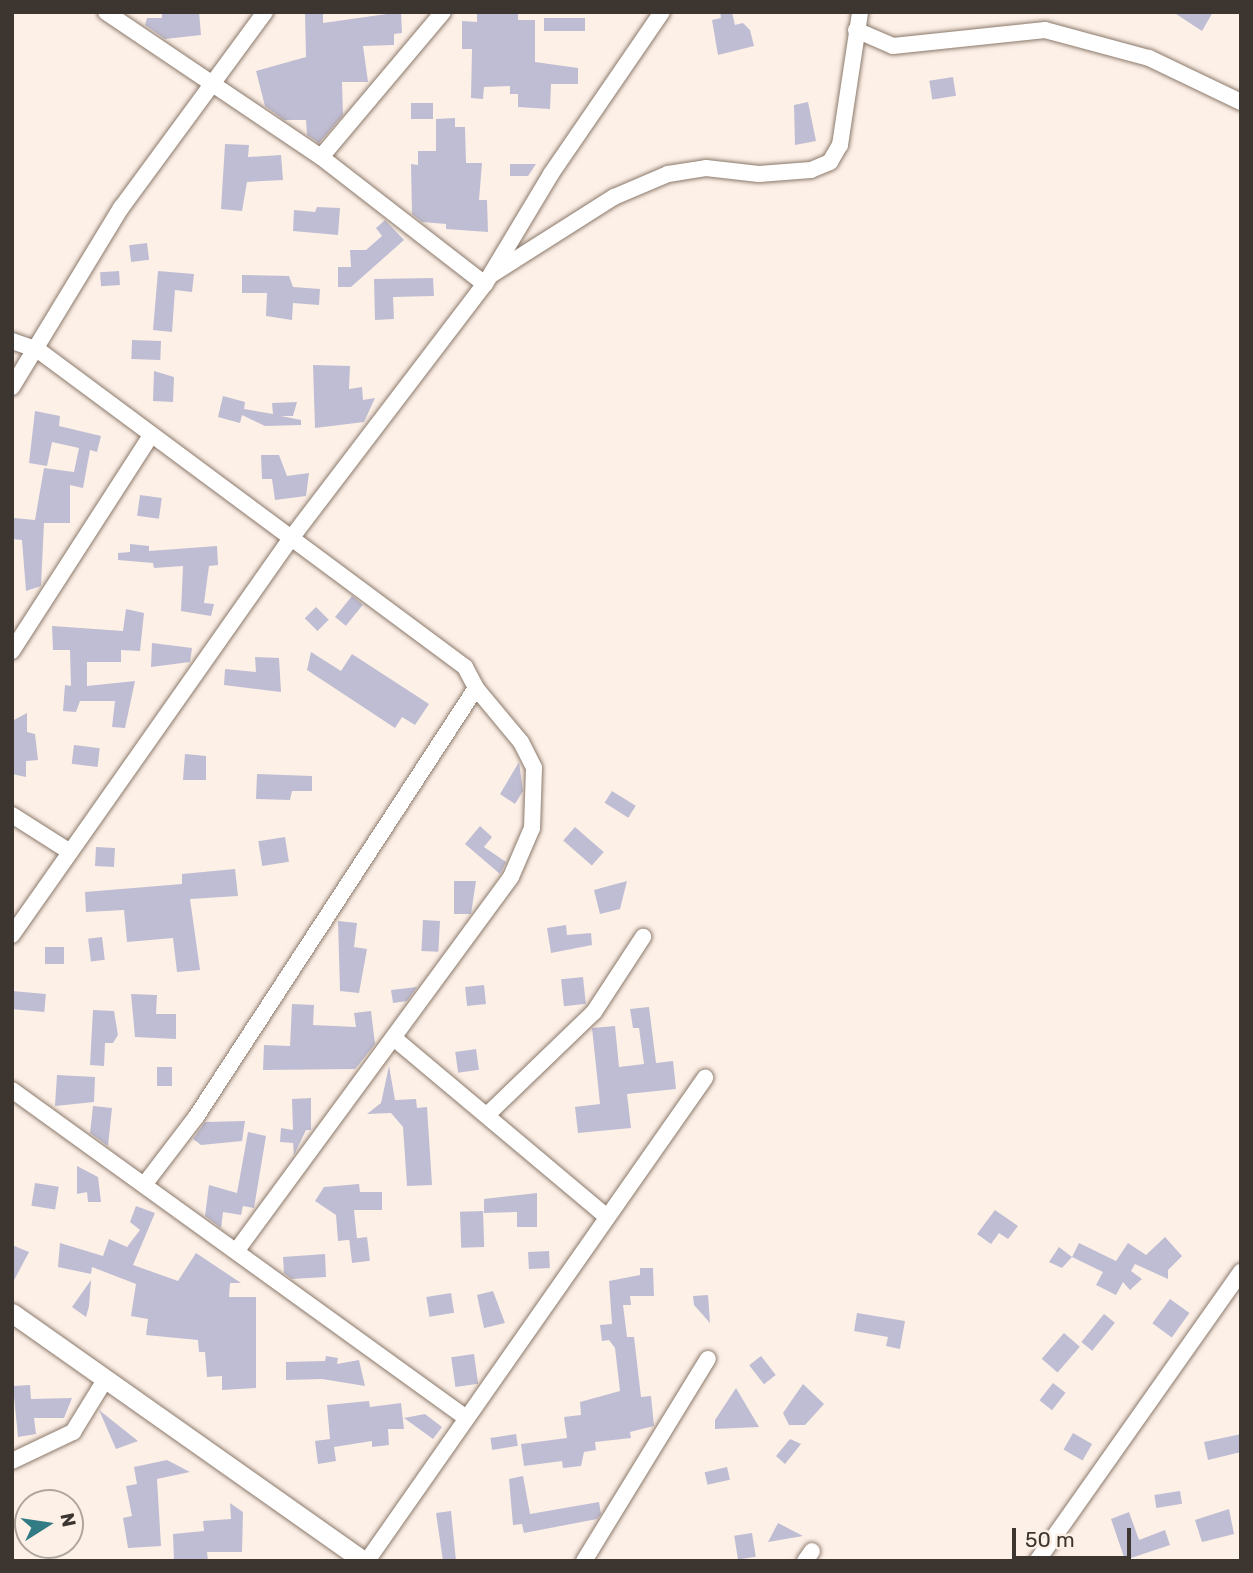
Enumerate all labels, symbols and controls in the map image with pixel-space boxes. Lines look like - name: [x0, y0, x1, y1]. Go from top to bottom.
- north arrow: [14, 1489, 84, 1559]
- text: N: [55, 1511, 81, 1529]
- scale bar: [1015, 1514, 1134, 1558]
- text: 50 m: [1025, 1527, 1075, 1552]

